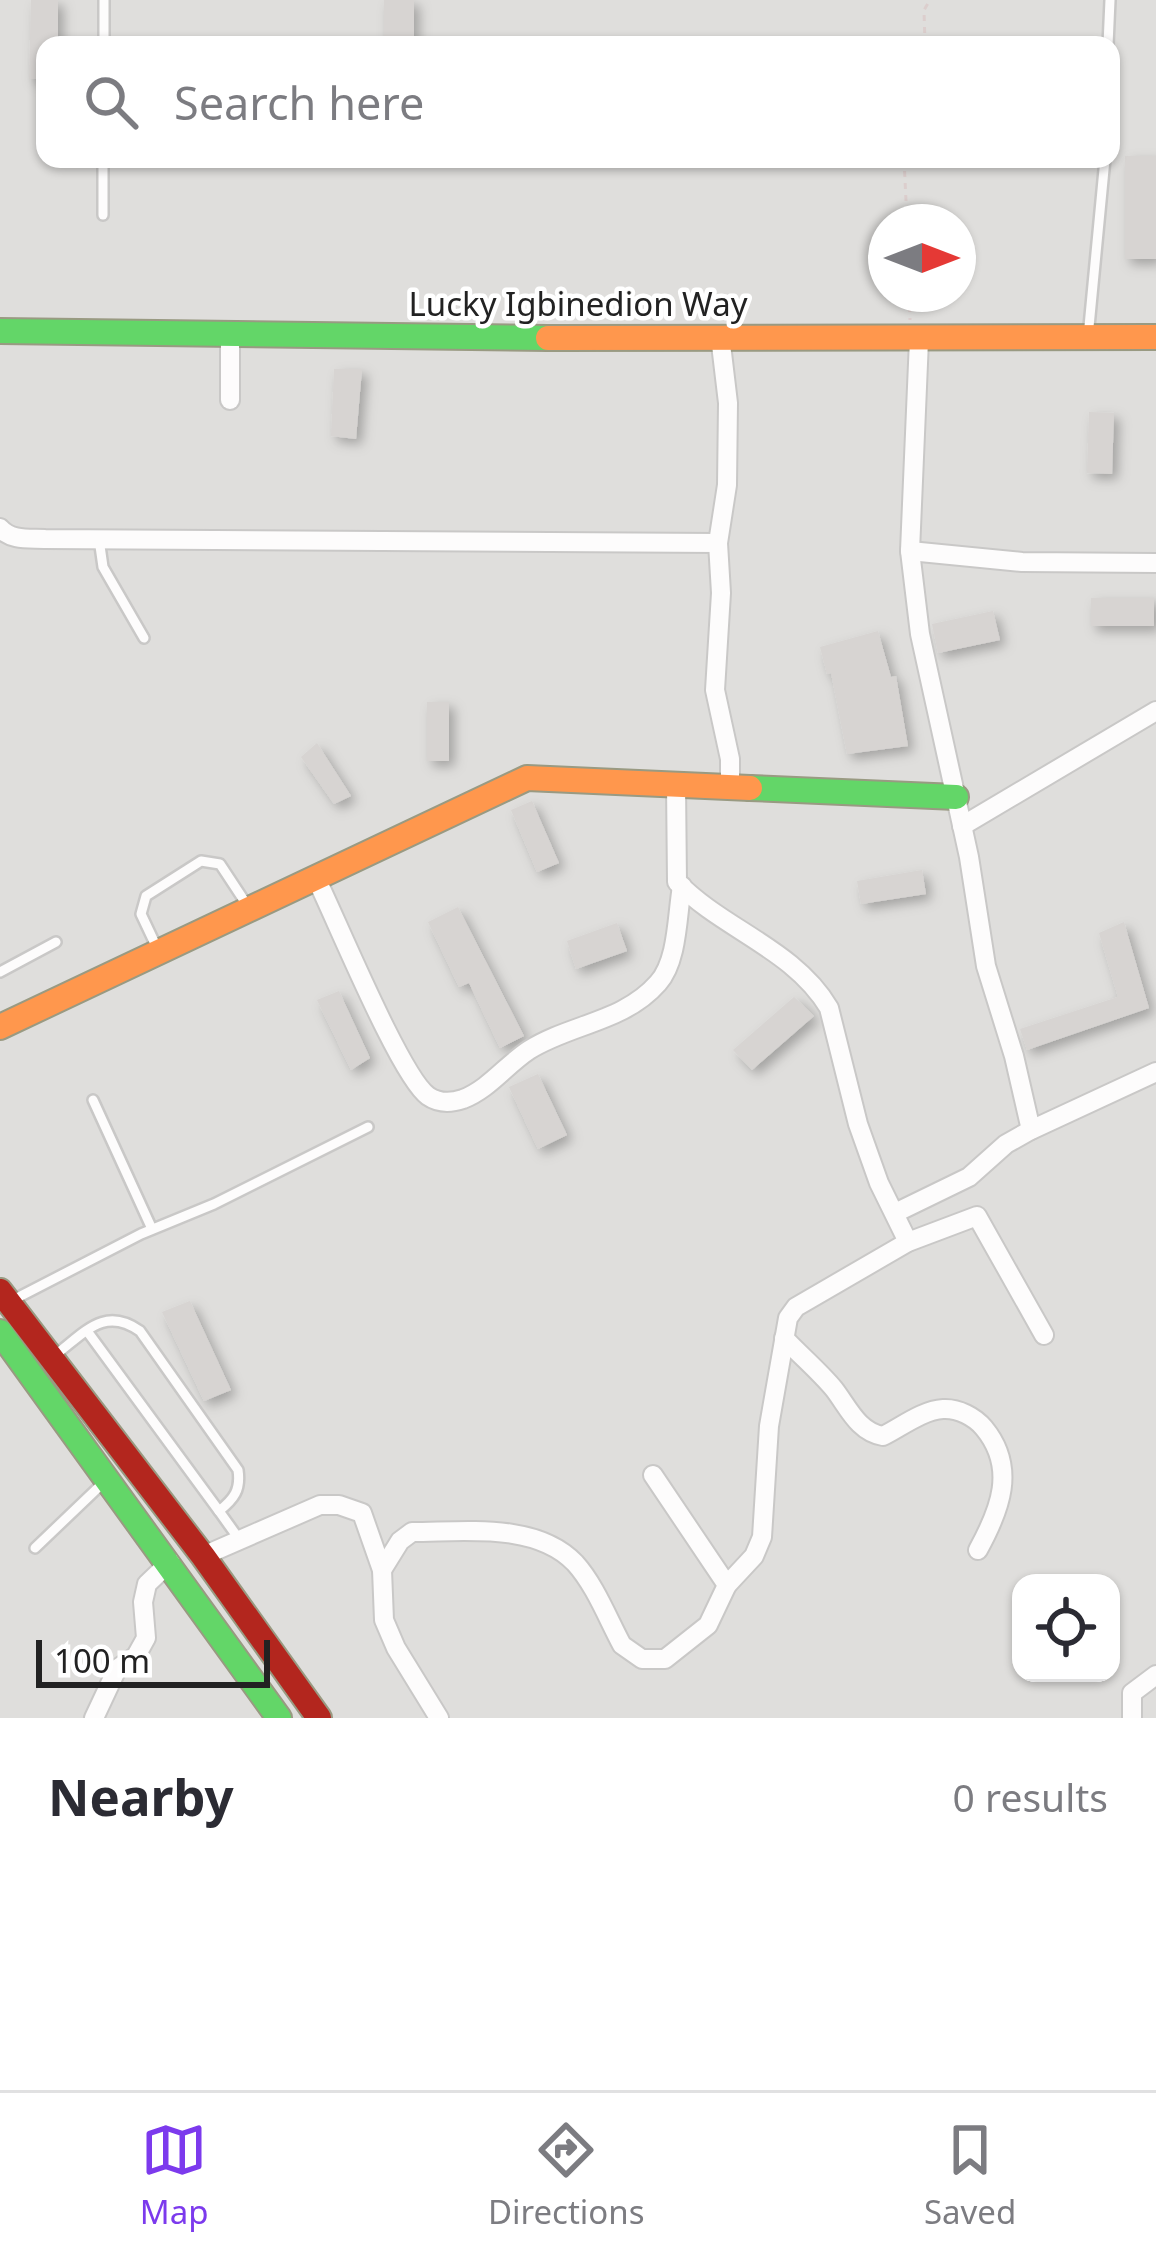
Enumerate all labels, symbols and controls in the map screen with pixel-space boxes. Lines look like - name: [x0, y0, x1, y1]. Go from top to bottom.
- search box: [36, 36, 1120, 168]
- icon: search: [78, 69, 144, 135]
- text: Search here: [174, 72, 424, 133]
- north arrow: [868, 204, 976, 312]
- street label: Lucky Igbinedion Way: [409, 281, 748, 326]
- map controls: [1012, 1574, 1120, 1682]
- button: locate: [1012, 1574, 1120, 1682]
- scale bar: [36, 1634, 270, 1687]
- text: 100 m: [54, 1638, 150, 1683]
- text: Nearby: [48, 1761, 234, 1831]
- text: 0 results: [953, 1770, 1108, 1823]
- tab: Map: [140, 2117, 208, 2234]
- tab: Directions: [488, 2117, 645, 2234]
- tab: Saved: [924, 2117, 1016, 2234]

